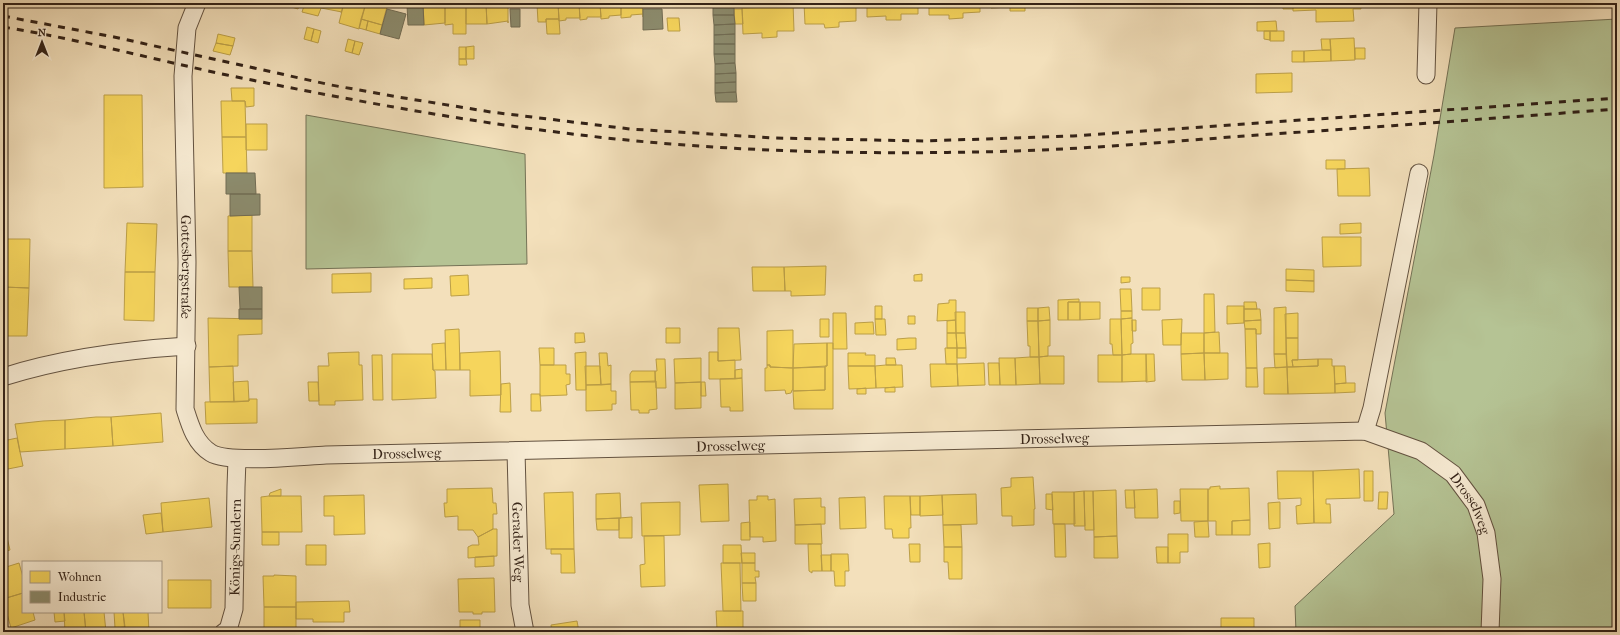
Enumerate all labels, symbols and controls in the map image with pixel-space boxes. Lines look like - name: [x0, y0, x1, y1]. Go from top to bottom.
- north arrow: [22, 22, 62, 62]
- text: N: [38, 26, 47, 39]
- street label: Gottesbergstraße: [177, 215, 195, 319]
- street label: Drosselweg: [1020, 429, 1090, 448]
- street label: Drosselweg: [696, 437, 766, 455]
- street label: Drosselweg: [372, 444, 442, 463]
- street label: Drosselweg: [1446, 469, 1494, 537]
- street label: Königs-Sundern: [226, 499, 245, 596]
- street label: Gerader Weg: [508, 502, 527, 583]
- legend: [22, 561, 162, 613]
- text: Wohnen: [57, 570, 102, 584]
- text: Industrie: [58, 590, 106, 604]

